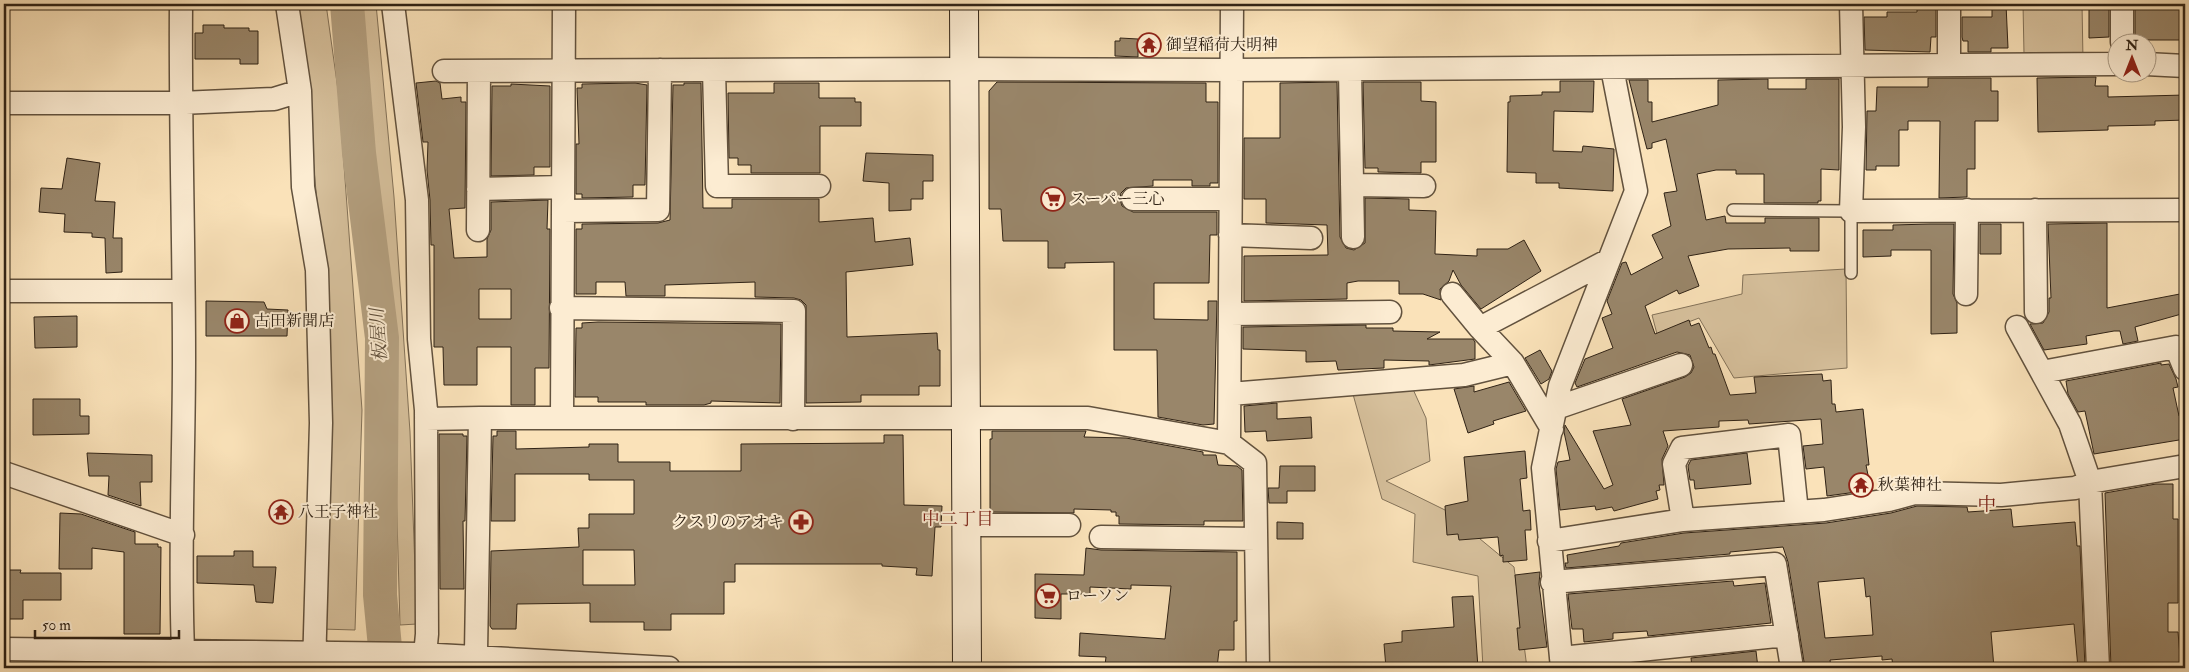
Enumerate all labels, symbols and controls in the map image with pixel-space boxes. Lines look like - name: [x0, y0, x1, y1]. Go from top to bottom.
- temple icon: 御望稲荷大明神: [1136, 32, 1162, 58]
- north arrow: [2106, 32, 2156, 82]
- place label: 御望稲荷大明神: [1166, 35, 1278, 55]
- text: N: [2125, 37, 2139, 54]
- supermarket icon: スーパー三心: [1040, 186, 1066, 212]
- place label: スーパー三心: [1070, 189, 1164, 209]
- water label: 板屋川: [366, 305, 392, 363]
- shop icon: 古田新聞店: [224, 308, 250, 334]
- place label: 古田新聞店: [254, 311, 334, 331]
- temple icon: 秋葉神社: [1848, 472, 1874, 498]
- place label: 秋葉神社: [1878, 475, 1942, 495]
- district label: 中: [1977, 493, 1997, 517]
- temple icon: 八王子神社: [268, 499, 294, 525]
- place label: 八王子神社: [298, 502, 378, 522]
- district label: 中二丁目: [922, 508, 994, 531]
- pharmacy icon: クスリのアオキ: [788, 509, 814, 535]
- place label: クスリのアオキ: [672, 512, 784, 532]
- supermarket icon: ローソン: [1035, 583, 1061, 609]
- place label: ローソン: [1066, 586, 1129, 606]
- scale bar: [35, 607, 179, 639]
- text: 50 m: [42, 616, 71, 635]

